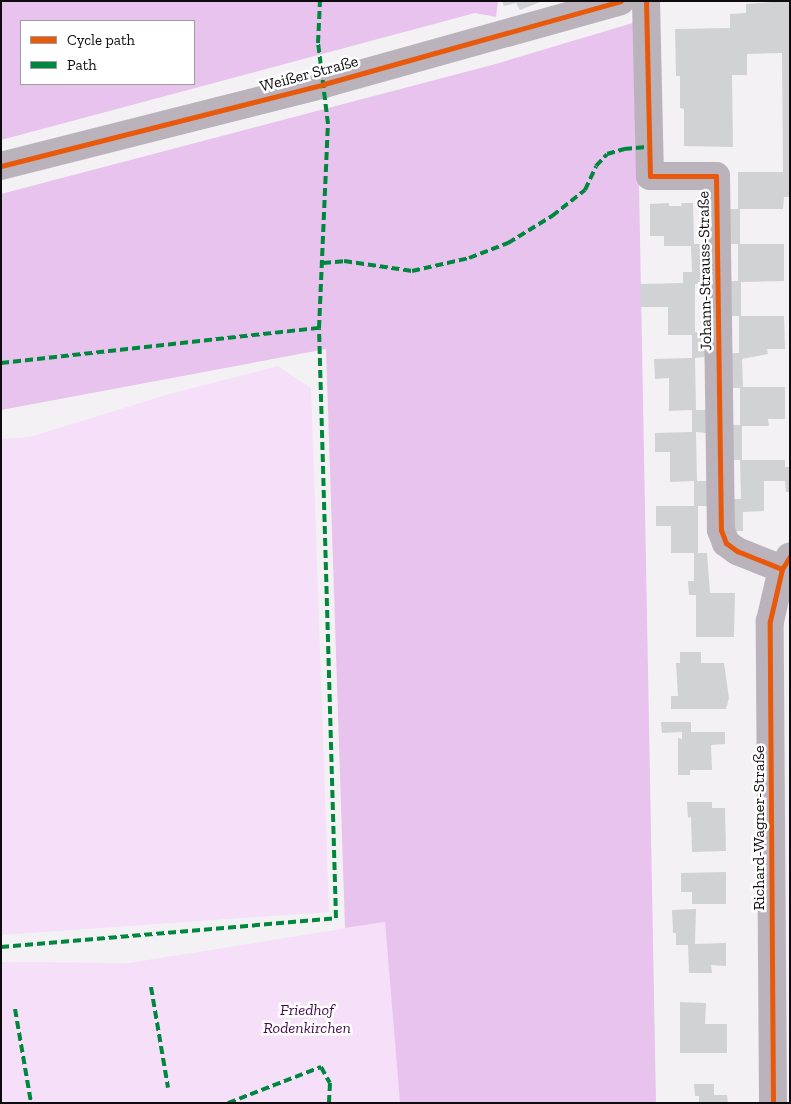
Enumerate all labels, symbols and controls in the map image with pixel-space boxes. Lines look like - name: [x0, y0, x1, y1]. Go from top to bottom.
- legend: [20, 20, 195, 85]
- text: Cycle path: [67, 31, 135, 49]
- street label: Weißer Straße: [258, 52, 360, 96]
- text: Path: [67, 56, 97, 74]
- street label: Johann-Strauss-Straße: [694, 191, 716, 351]
- street label: Richard-Wagner-Straße: [749, 745, 769, 911]
- park label: Friedhof Rodenkirchen: [263, 1000, 351, 1038]

